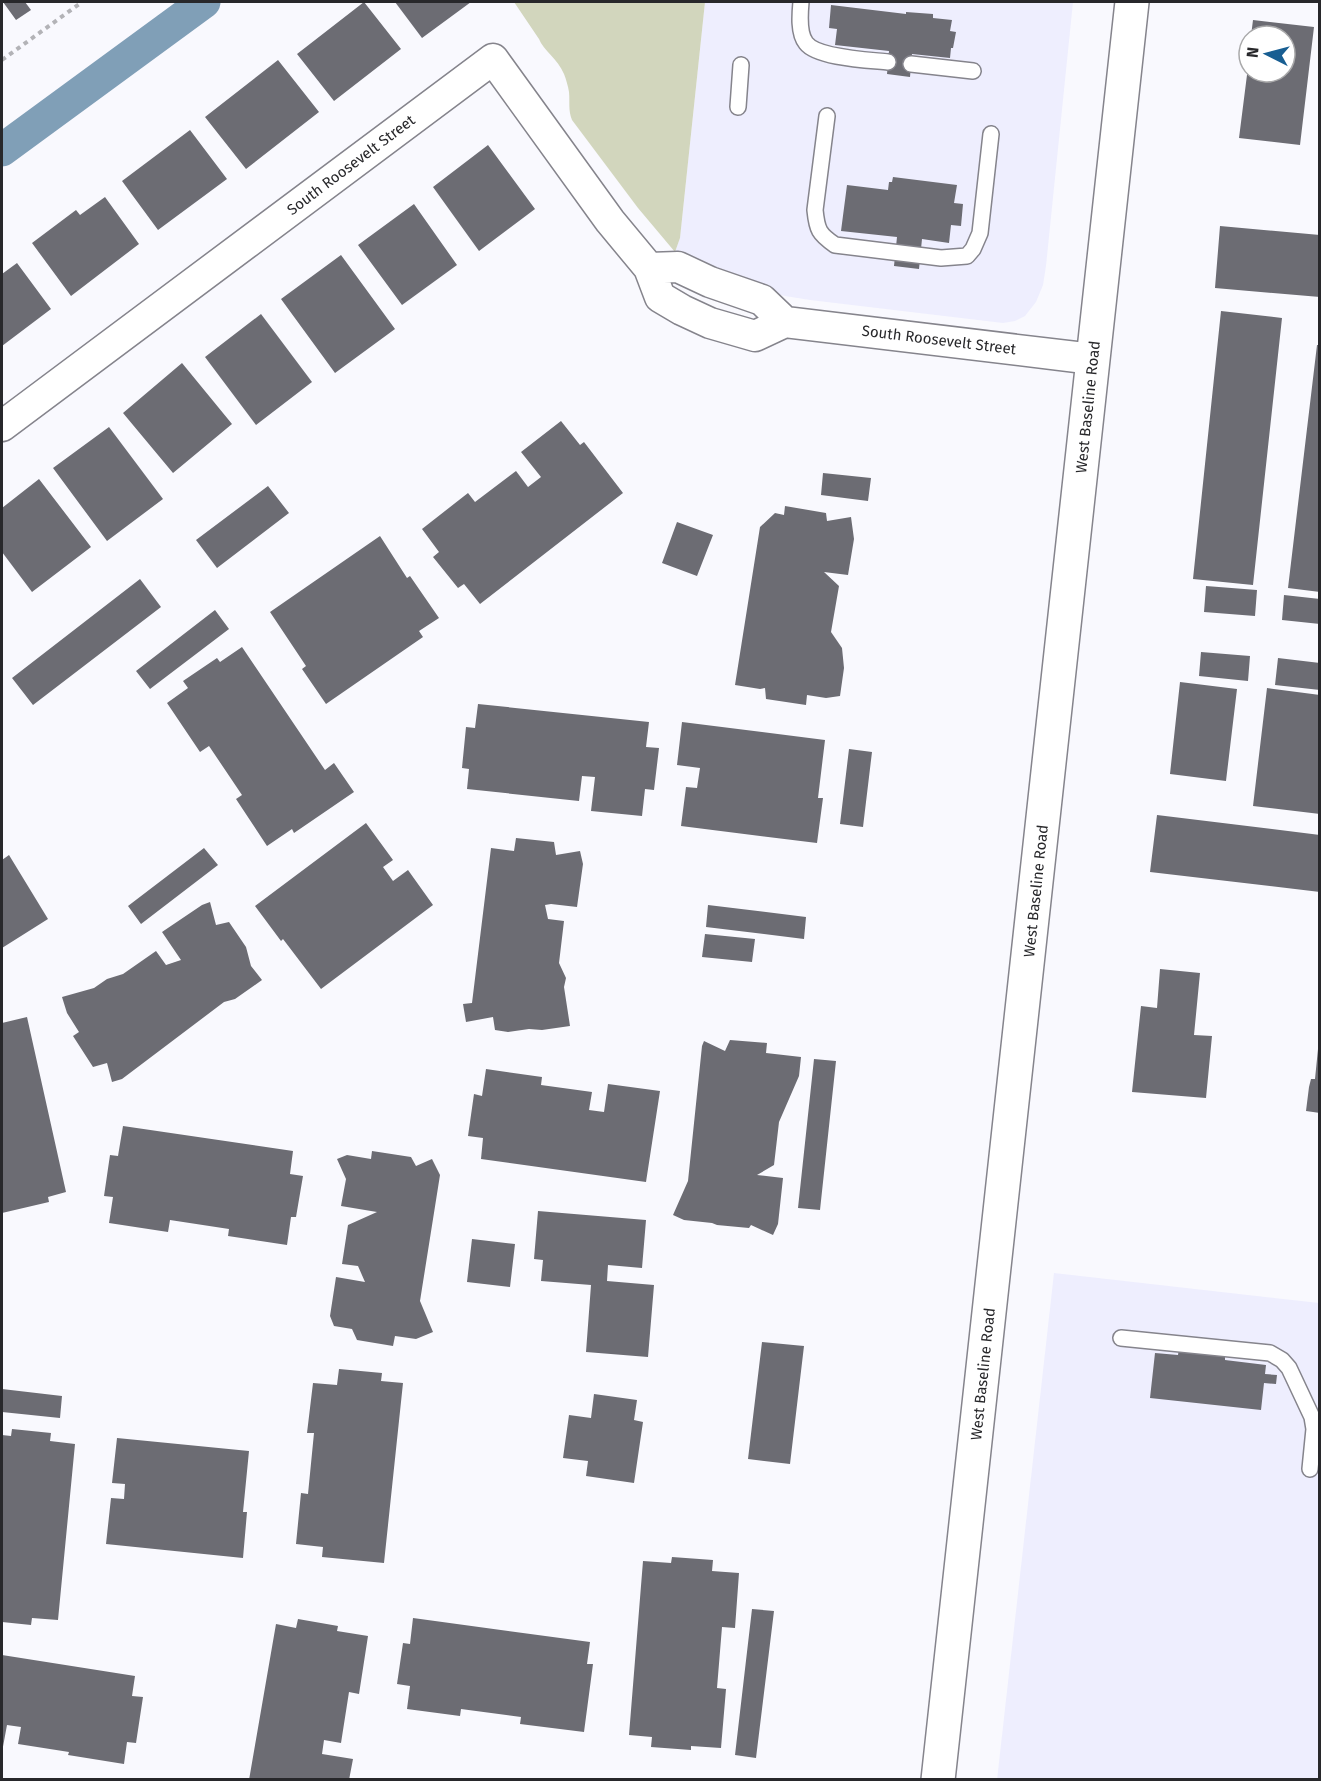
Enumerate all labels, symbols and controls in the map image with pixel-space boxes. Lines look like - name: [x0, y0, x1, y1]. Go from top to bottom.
- north arrow: [1237, 24, 1297, 84]
- text: N: [1243, 46, 1263, 59]
- street label: South Roosevelt Street: [284, 111, 419, 219]
- street label: South Roosevelt Street: [861, 322, 1018, 358]
- street label: West Baseline Road: [1072, 340, 1104, 474]
- street label: West Baseline Road: [1020, 824, 1052, 958]
- street label: West Baseline Road: [967, 1307, 999, 1441]

